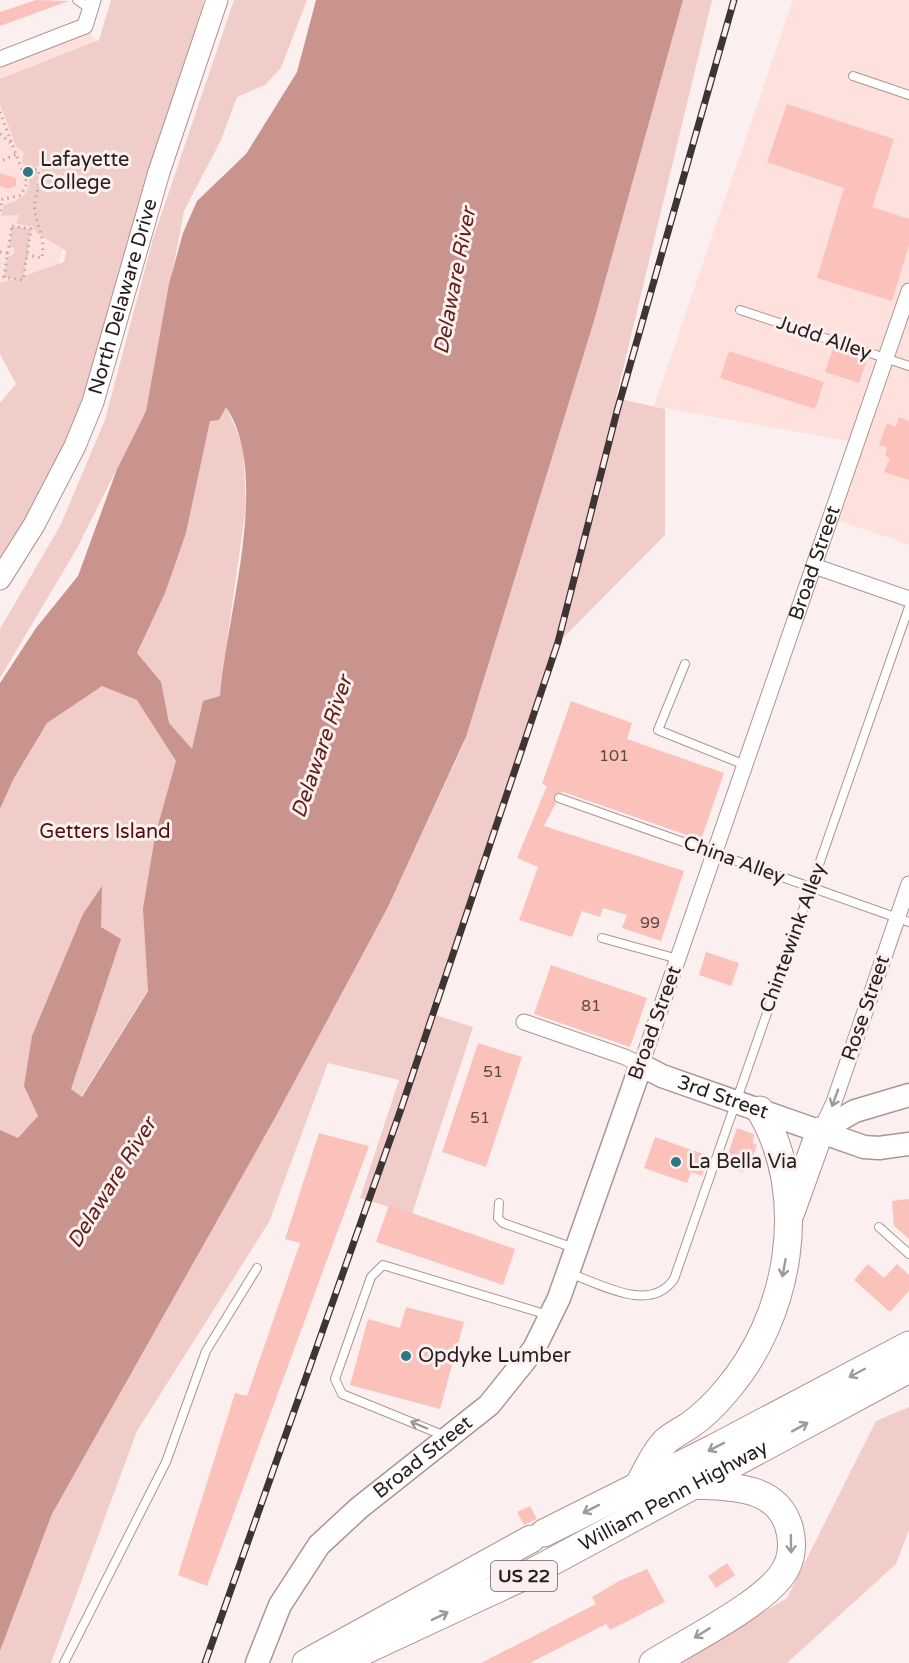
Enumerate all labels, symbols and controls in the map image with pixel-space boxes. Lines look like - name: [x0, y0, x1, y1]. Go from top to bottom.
- place label: Lafayette College: [40, 148, 129, 195]
- marker: Lafayette College: [21, 165, 35, 179]
- street label: North Delaware Drive: [84, 196, 163, 397]
- water label: Delaware River: [429, 203, 482, 356]
- street label: Judd Alley: [773, 311, 875, 365]
- street label: Broad Street: [784, 502, 846, 623]
- water label: Delaware River: [286, 670, 359, 821]
- house number: 101: [599, 746, 629, 766]
- park label: Getters Island: [39, 820, 171, 844]
- street label: China Alley: [680, 831, 788, 890]
- street label: Chintewink Alley: [755, 860, 831, 1016]
- house number: 99: [640, 913, 660, 933]
- street label: Rose Street: [837, 952, 895, 1064]
- street label: Broad Street: [623, 962, 687, 1083]
- house number: 81: [581, 996, 601, 1016]
- house number: 51: [483, 1062, 503, 1082]
- street label: 3rd Street: [674, 1070, 772, 1125]
- one-way arrow: [828, 1088, 839, 1107]
- house number: 51: [470, 1108, 490, 1128]
- water label: Delaware River: [62, 1111, 164, 1253]
- place label: La Bella Via: [688, 1150, 797, 1174]
- marker: La Bella Via: [669, 1155, 683, 1169]
- one-way arrow: [778, 1258, 789, 1278]
- place label: Opdyke Lumber: [418, 1344, 571, 1368]
- marker: Opdyke Lumber: [399, 1349, 413, 1363]
- one-way arrow: [849, 1368, 867, 1379]
- street label: Broad Street: [369, 1411, 478, 1504]
- one-way arrow: [410, 1419, 429, 1430]
- one-way arrow: [790, 1421, 808, 1432]
- street label: William Penn Highway: [575, 1435, 772, 1557]
- one-way arrow: [707, 1442, 725, 1453]
- one-way arrow: [582, 1504, 600, 1516]
- one-way arrow: [785, 1533, 796, 1553]
- road number: US 22: [491, 1561, 557, 1591]
- one-way arrow: [430, 1610, 448, 1622]
- one-way arrow: [694, 1627, 711, 1639]

